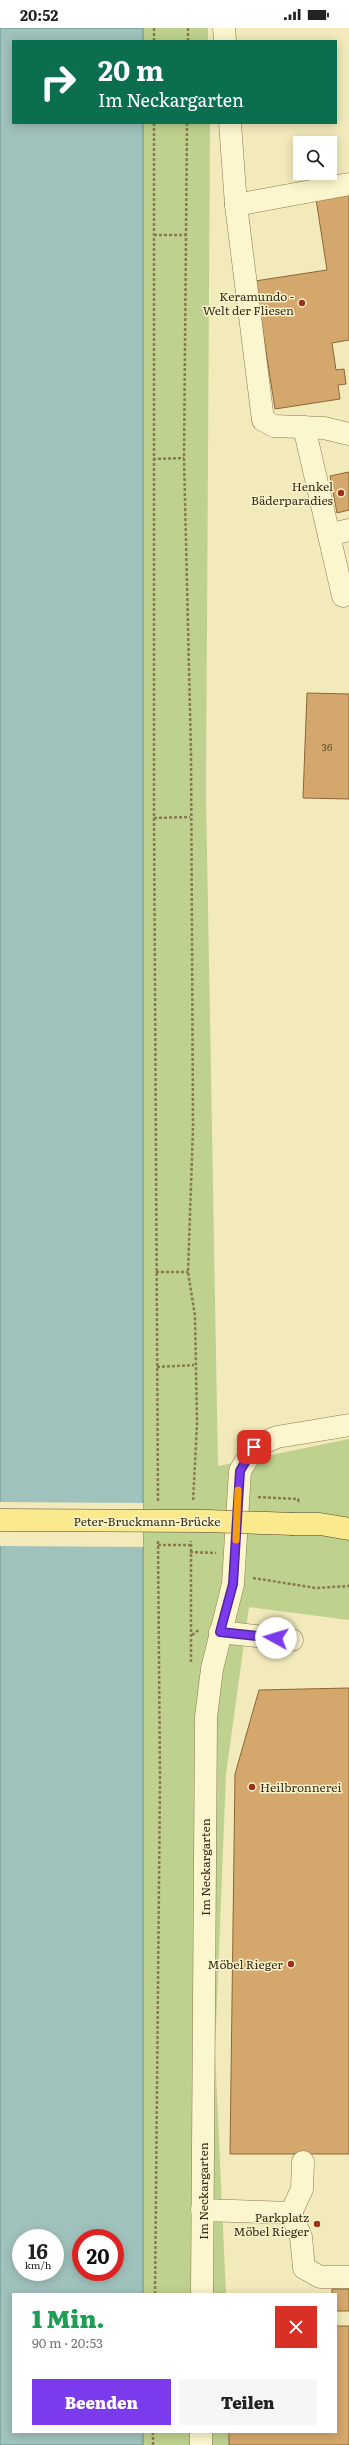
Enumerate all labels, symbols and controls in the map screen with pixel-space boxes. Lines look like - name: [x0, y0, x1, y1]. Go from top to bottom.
- text: 20:52: [20, 3, 58, 26]
- text: 20 m: [98, 48, 164, 90]
- icon: right: [32, 56, 84, 108]
- text: Im Neckargarten: [98, 86, 244, 113]
- map controls: [293, 136, 337, 180]
- button: search: [293, 136, 337, 180]
- place label: Keramundo - Welt der Fliesen: [203, 287, 294, 319]
- marker: Keramundo - Welt der Fliesen: [297, 298, 307, 308]
- place label: Henkel Bäderparadies: [251, 477, 334, 509]
- marker: Henkel Bäderparadies: [336, 488, 346, 498]
- house number: 36: [322, 739, 333, 754]
- pin: [237, 1430, 271, 1464]
- icon: arrive: [243, 1436, 265, 1458]
- street label: Peter-Bruckmann-Brücke: [74, 1512, 220, 1530]
- position arrow: [255, 1617, 297, 1659]
- place label: Heilbronnerei: [260, 1778, 341, 1796]
- marker: Heilbronnerei: [247, 1782, 257, 1792]
- street label: Im Neckargarten: [196, 1818, 214, 1916]
- place label: Möbel Rieger: [208, 1955, 283, 1973]
- marker: Möbel Rieger: [286, 1959, 296, 1969]
- street label: Im Neckargarten: [194, 2142, 212, 2240]
- place label: Parkplatz Möbel Rieger: [234, 2208, 309, 2240]
- marker: Parkplatz Möbel Rieger: [312, 2219, 322, 2229]
- speed limit sign: 20: [72, 2229, 124, 2281]
- text: 16: [28, 2235, 48, 2265]
- text: km/h: [25, 2257, 51, 2272]
- text: 1 Min.: [32, 2300, 104, 2335]
- button: close: [275, 2306, 317, 2348]
- text: 90 m · 20:53: [32, 2333, 103, 2352]
- button: Beenden: [32, 2379, 171, 2425]
- button: Teilen: [179, 2379, 317, 2425]

